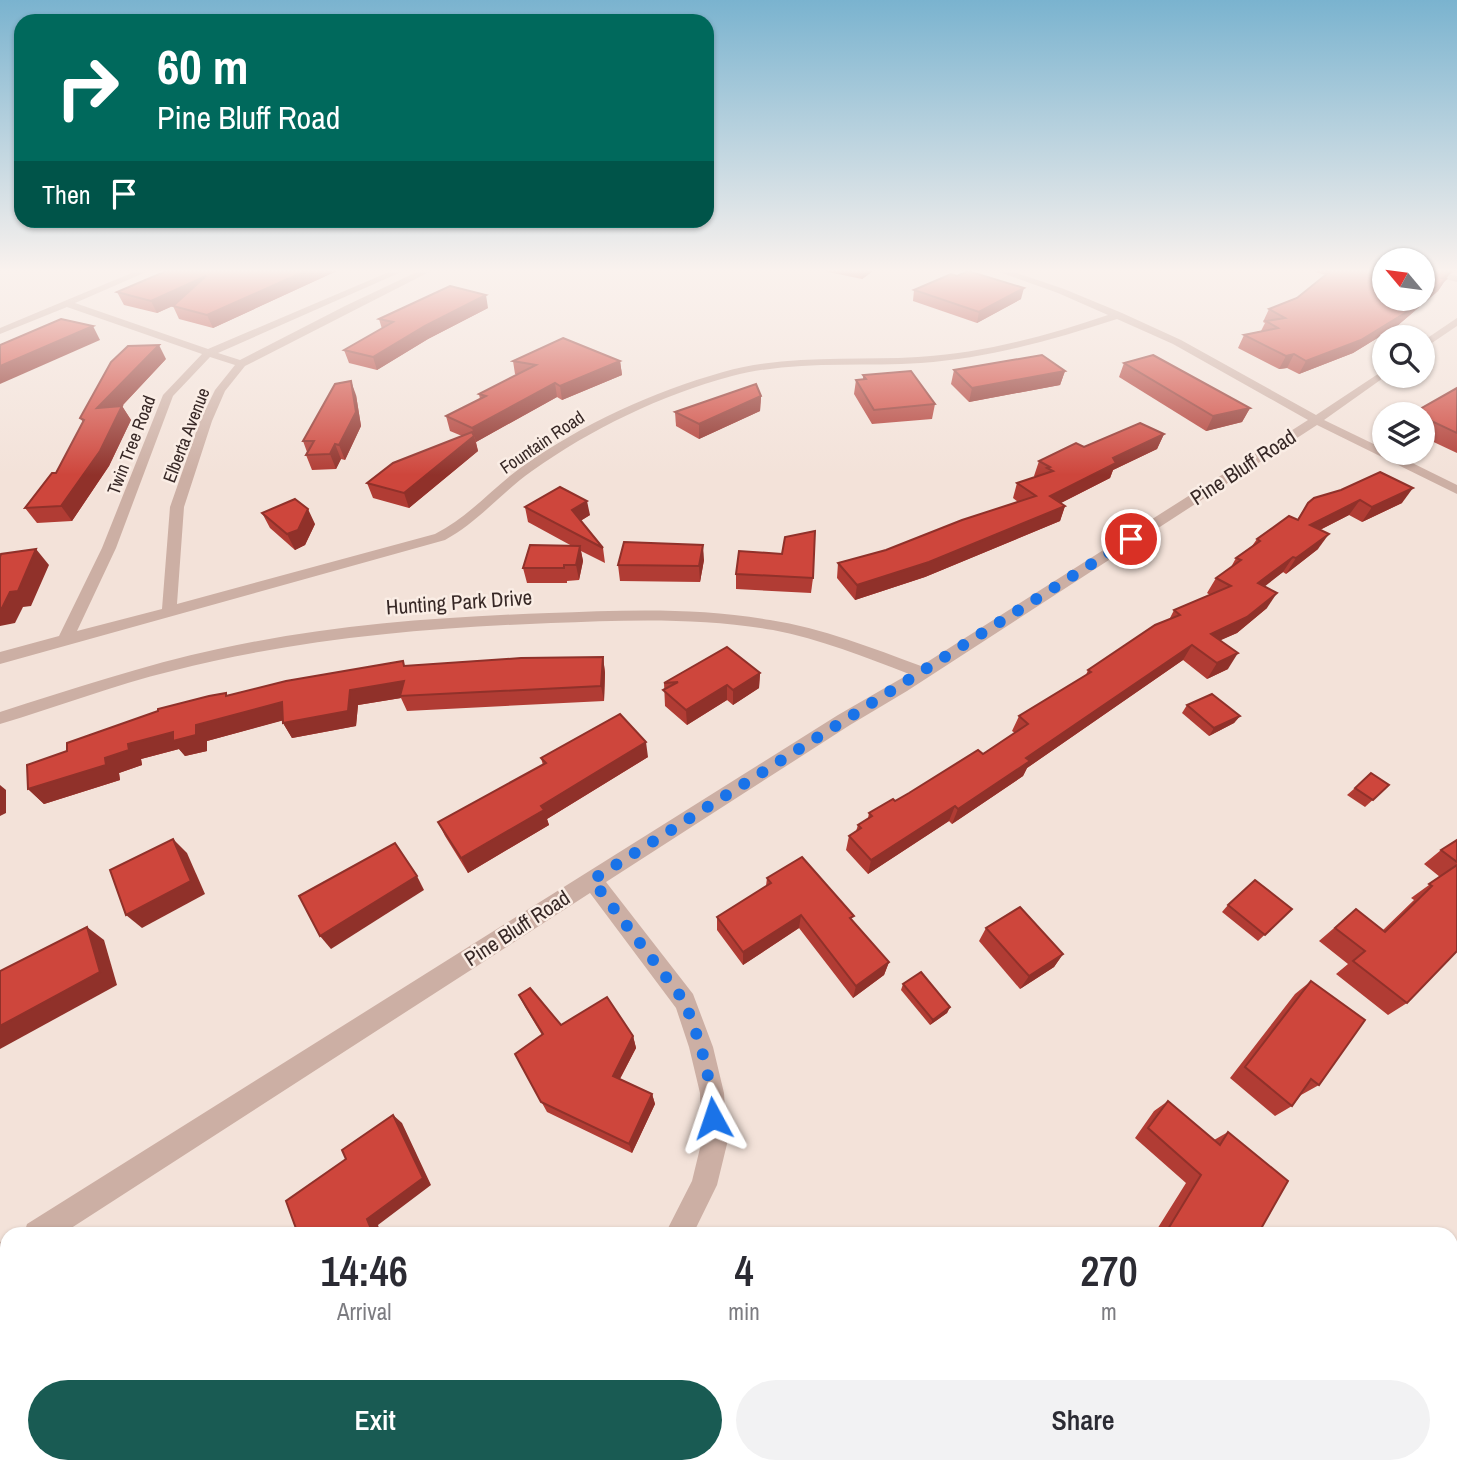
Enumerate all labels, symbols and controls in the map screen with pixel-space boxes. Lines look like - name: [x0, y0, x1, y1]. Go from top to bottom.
- text: 60 m: [157, 33, 249, 99]
- icon: right: [42, 42, 133, 133]
- text: Pine Bluff Road: [157, 96, 340, 139]
- icon: arrive: [105, 175, 143, 213]
- text: Then: [42, 177, 91, 212]
- north arrow: [1372, 248, 1435, 312]
- map controls: [1372, 248, 1435, 465]
- button: search: [1372, 325, 1435, 388]
- street label: Elberta Avenue: [156, 384, 216, 486]
- street label: Twin Tree Road: [101, 392, 161, 498]
- button: layers: [1372, 402, 1435, 465]
- street label: Fountain Road: [495, 405, 589, 479]
- street label: Pine Bluff Road: [1185, 422, 1301, 512]
- pin: [1101, 509, 1161, 569]
- icon: arrive: [1112, 520, 1150, 558]
- street label: Hunting Park Drive: [385, 582, 533, 622]
- street label: Pine Bluff Road: [459, 883, 575, 973]
- position arrow: [676, 1081, 750, 1155]
- text: 14:46: [320, 1243, 408, 1299]
- text: 4: [734, 1243, 754, 1299]
- text: 270: [1080, 1243, 1138, 1299]
- text: Arrival: [337, 1296, 391, 1327]
- text: min: [728, 1296, 760, 1327]
- text: m: [1101, 1296, 1117, 1327]
- button: Exit: [28, 1380, 722, 1460]
- button: Share: [736, 1380, 1430, 1460]

